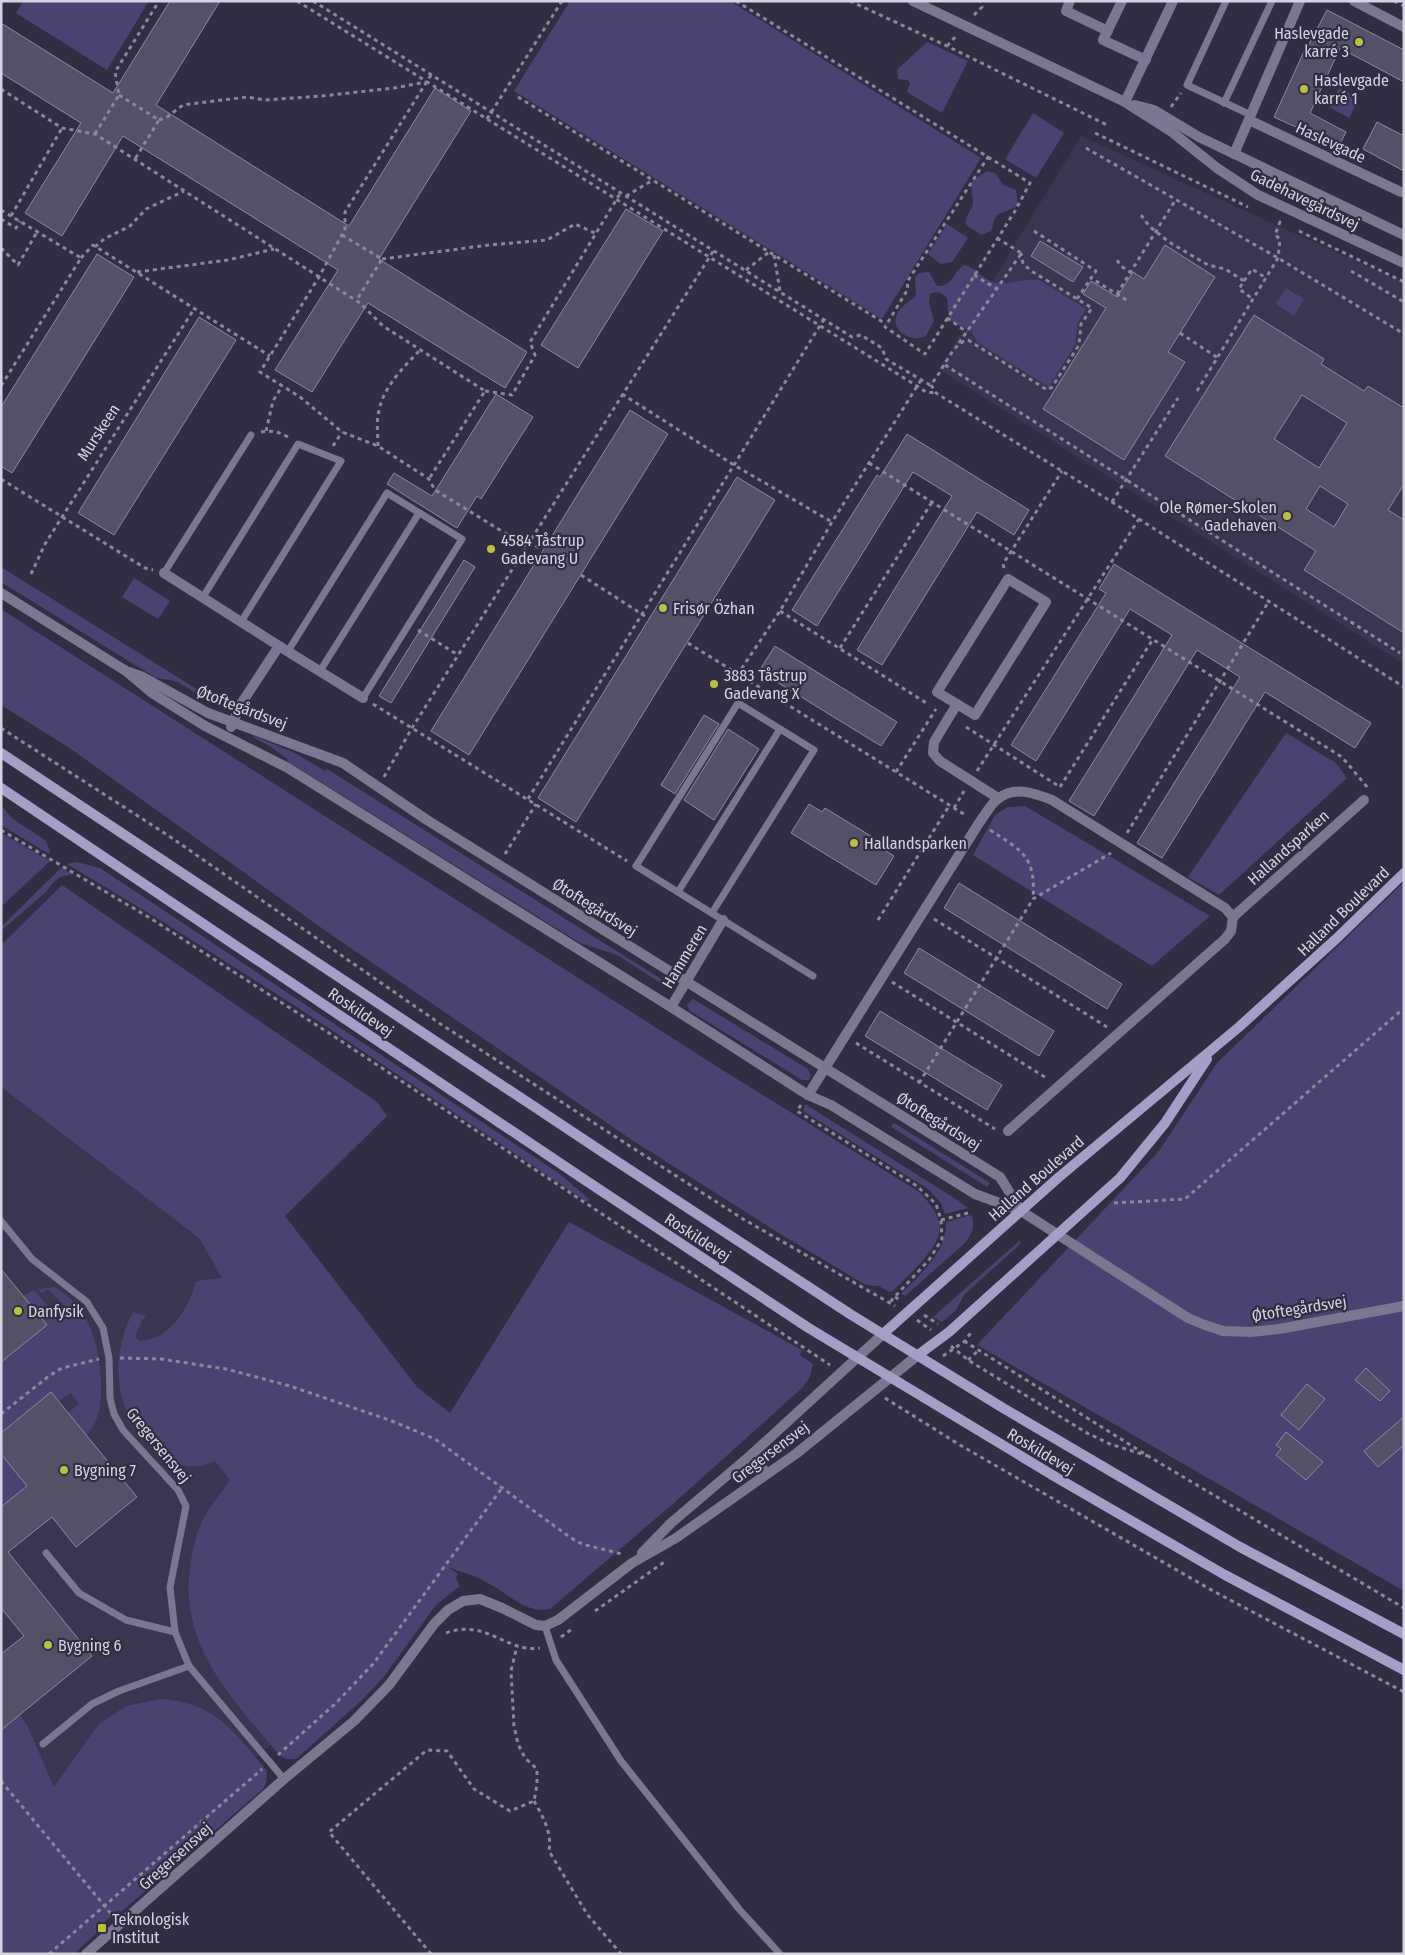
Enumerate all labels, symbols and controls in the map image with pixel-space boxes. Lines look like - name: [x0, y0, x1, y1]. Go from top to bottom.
- place label: Haslevgade karré 3: [1274, 24, 1349, 61]
- marker: Haslevgade karré 3: [1353, 36, 1365, 48]
- place label: Haslevgade karré 1: [1314, 71, 1389, 108]
- marker: Haslevgade karré 1: [1298, 83, 1310, 95]
- street label: Haslevgade: [1293, 118, 1369, 167]
- street label: Gadehavegårdsvej: [1247, 165, 1362, 234]
- street label: Murskeen: [73, 400, 124, 464]
- place label: Ole Rømer-Skolen Gadehaven: [1160, 498, 1277, 535]
- marker: Ole Rømer-Skolen Gadehaven: [1281, 510, 1293, 522]
- place label: 4584 Tåstrup Gadevang U: [501, 531, 584, 568]
- marker: 4584 Tåstrup Gadevang U: [485, 543, 497, 555]
- place label: Frisør Özhan: [673, 599, 755, 618]
- marker: Frisør Özhan: [657, 602, 669, 614]
- place label: 3883 Tåstrup Gadevang X: [724, 666, 807, 703]
- marker: 3883 Tåstrup Gadevang X: [708, 678, 720, 690]
- street label: Øtoftegårdsvej: [194, 681, 290, 733]
- street label: Hallandsparken: [1244, 806, 1333, 889]
- place label: Hallandsparken: [864, 834, 967, 853]
- marker: Hallandsparken: [848, 837, 860, 849]
- street label: Halland Boulevard: [1293, 863, 1393, 960]
- street label: Øtoftegårdsvej: [549, 874, 640, 941]
- street label: Hammeren: [658, 921, 711, 992]
- street label: Roskildevej: [324, 984, 397, 1041]
- street label: Øtoftegårdsvej: [893, 1088, 984, 1155]
- street label: Halland Boulevard: [985, 1132, 1088, 1225]
- street label: Roskildevej: [661, 1209, 734, 1266]
- street label: Øtoftegårdsvej: [1250, 1292, 1348, 1325]
- place label: Danfysik: [28, 1302, 84, 1321]
- marker: Danfysik: [12, 1305, 24, 1317]
- street label: Gregersensvej: [122, 1404, 195, 1487]
- street label: Gregersensvej: [728, 1417, 813, 1488]
- street label: Roskildevej: [1004, 1424, 1078, 1479]
- place label: Bygning 7: [74, 1461, 137, 1480]
- marker: Bygning 7: [58, 1464, 70, 1476]
- place label: Bygning 6: [58, 1636, 122, 1655]
- marker: Bygning 6: [42, 1639, 54, 1651]
- street label: Gregersensvej: [135, 1819, 216, 1894]
- place label: Teknologisk Institut: [112, 1910, 190, 1947]
- marker: Teknologisk Institut: [96, 1922, 108, 1934]

